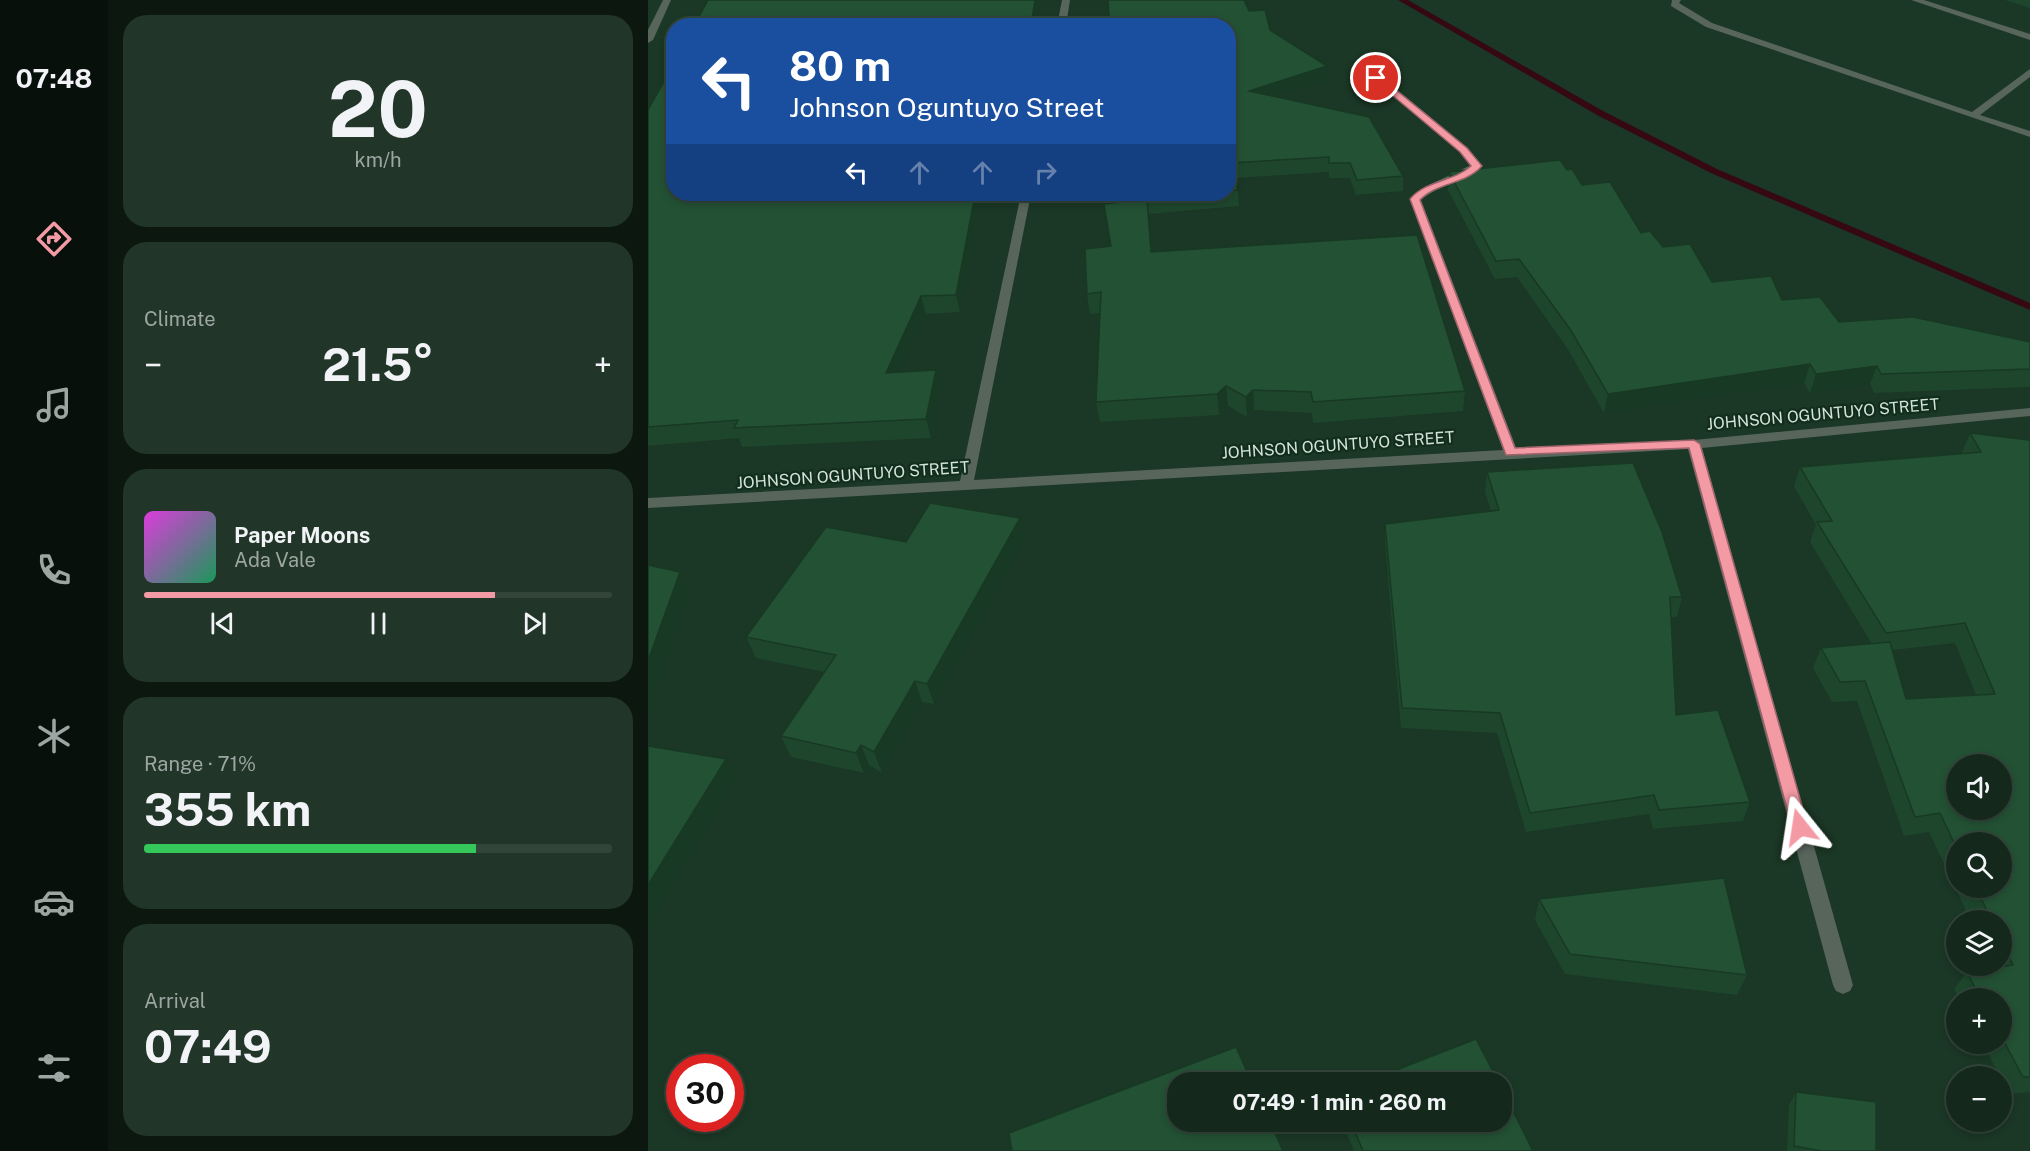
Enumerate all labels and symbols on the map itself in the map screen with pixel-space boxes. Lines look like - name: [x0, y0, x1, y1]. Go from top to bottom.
- pin: [1350, 52, 1401, 103]
- street label: JOHNSON OGUNTUYO STREET: [1706, 394, 1941, 434]
- street label: JOHNSON OGUNTUYO STREET: [1221, 427, 1456, 463]
- street label: JOHNSON OGUNTUYO STREET: [736, 457, 971, 493]
- position arrow: [1768, 795, 1832, 859]
- speed limit sign: 30: [666, 1054, 744, 1132]

